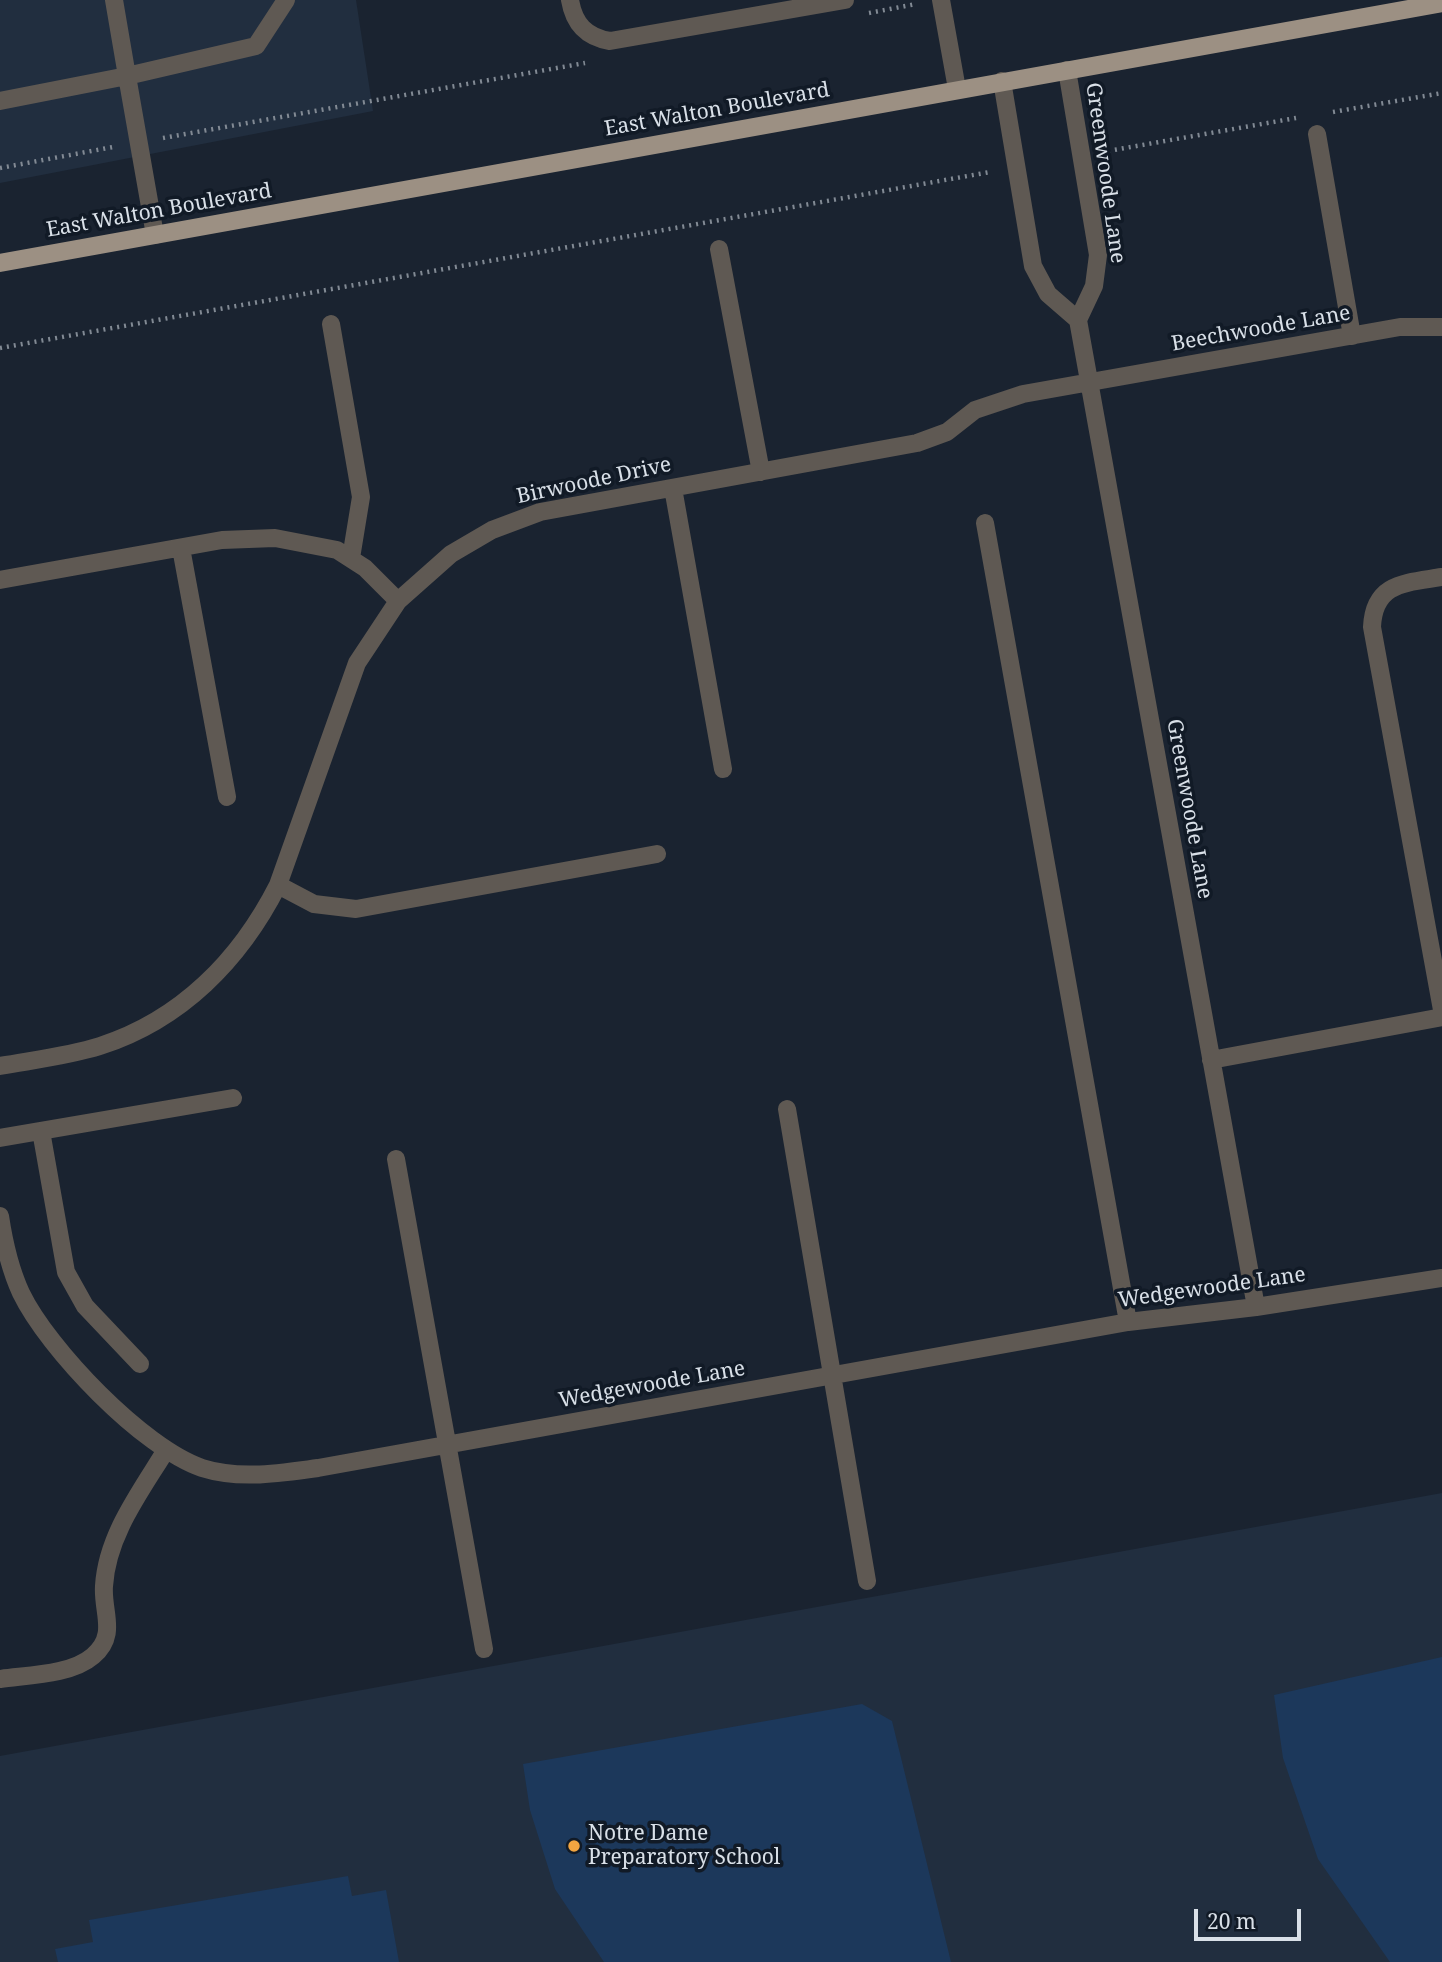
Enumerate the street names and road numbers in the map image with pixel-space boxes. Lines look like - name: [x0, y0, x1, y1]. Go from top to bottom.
- street label: East Walton Boulevard: [602, 78, 832, 142]
- street label: Greenwoode Lane: [1080, 81, 1130, 265]
- street label: East Walton Boulevard: [44, 179, 274, 243]
- street label: Beechwoode Lane: [1169, 301, 1353, 357]
- street label: Birwoode Drive: [514, 452, 674, 510]
- street label: Greenwoode Lane: [1161, 717, 1217, 901]
- street label: Wedgewoode Lane: [1117, 1262, 1307, 1314]
- street label: Wedgewoode Lane: [557, 1356, 747, 1414]

